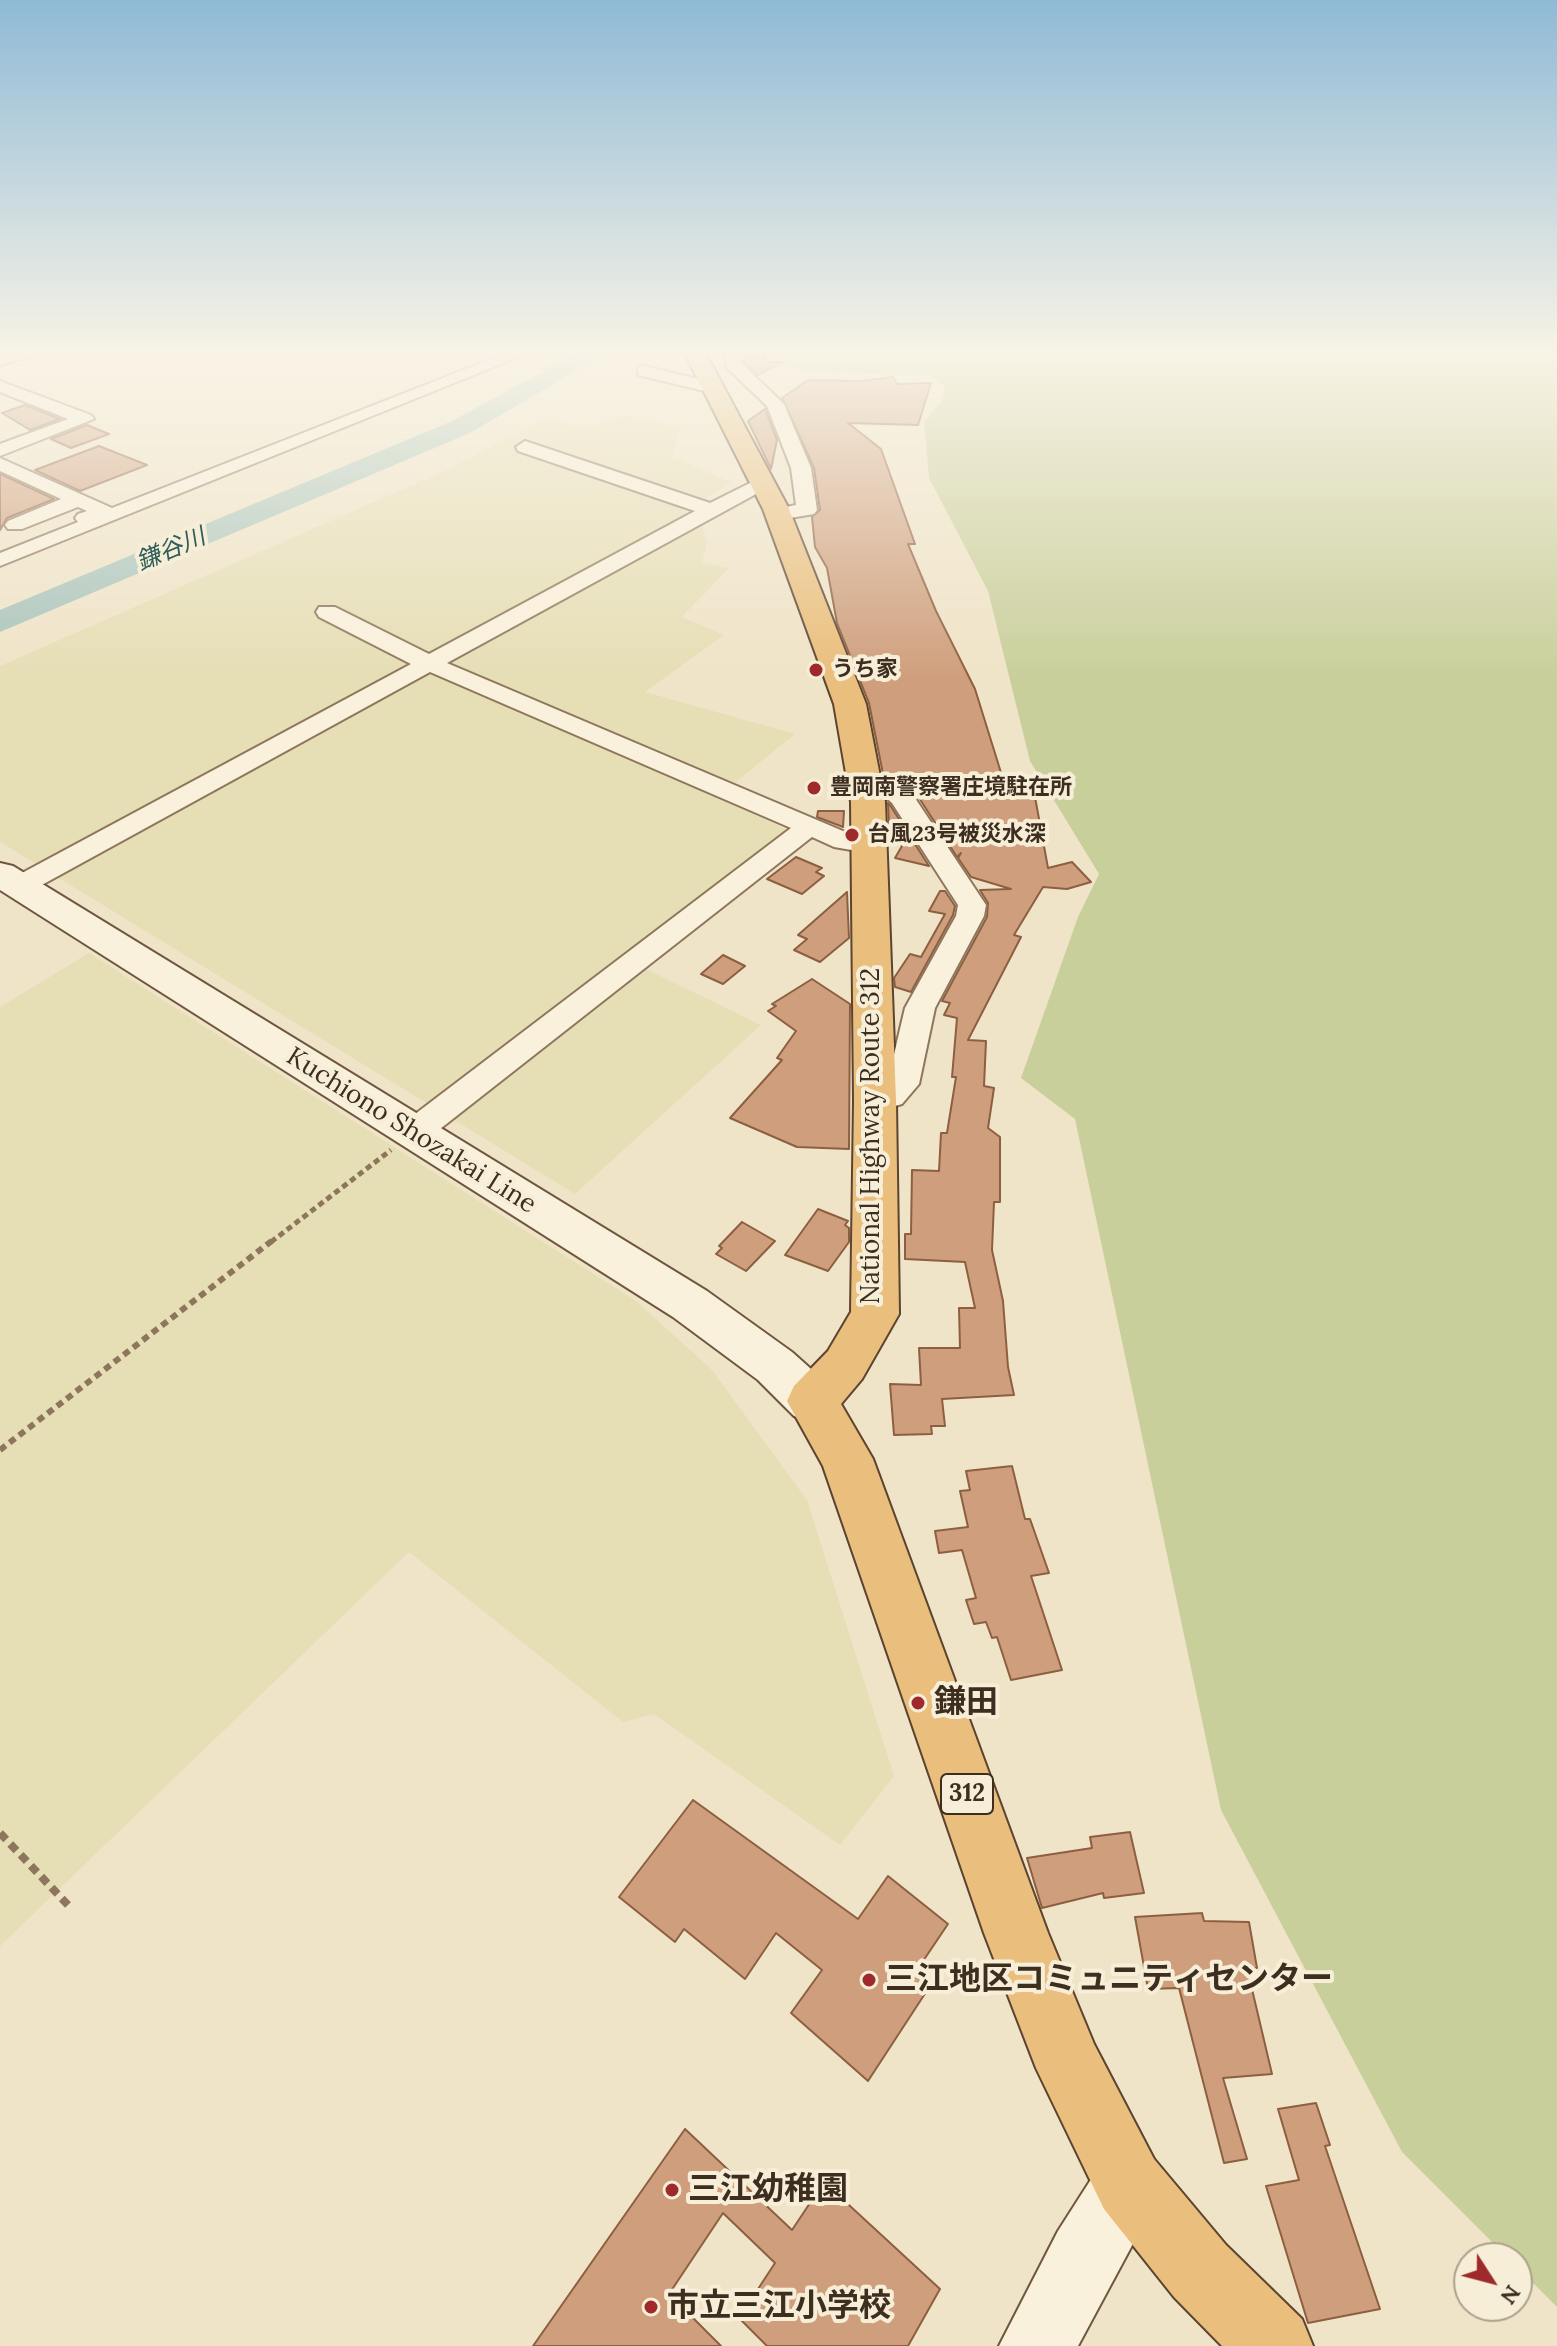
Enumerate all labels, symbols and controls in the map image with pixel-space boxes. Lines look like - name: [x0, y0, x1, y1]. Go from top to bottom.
- water label: 鎌谷川: [132, 523, 210, 577]
- place label: うち家: [832, 657, 898, 683]
- marker: うち家: [807, 661, 825, 679]
- place label: 豊岡南警察署庄境駐在所: [830, 775, 1072, 801]
- marker: 豊岡南警察署庄境駐在所: [805, 779, 823, 797]
- place label: 台風23号被災水深: [868, 822, 1046, 848]
- marker: 台風23号被災水深: [843, 826, 861, 844]
- street label: National Highway Route 312: [856, 968, 888, 1304]
- street label: Kuchiono Shozakai Line: [280, 1041, 542, 1221]
- place label: 鎌田: [934, 1684, 998, 1722]
- marker: 鎌田: [909, 1694, 927, 1712]
- road number: 312: [941, 1774, 993, 1814]
- place label: 三江地区コミュニティセンター: [885, 1961, 1333, 1999]
- marker: 三江地区コミュニティセンター: [860, 1971, 878, 1989]
- place label: 三江幼稚園: [688, 2171, 848, 2209]
- marker: 三江幼稚園: [663, 2181, 681, 2199]
- north arrow: [1453, 2242, 1533, 2322]
- text: N: [1494, 2280, 1527, 2310]
- place label: 市立三江小学校: [667, 2288, 891, 2326]
- marker: 市立三江小学校: [642, 2298, 660, 2316]

